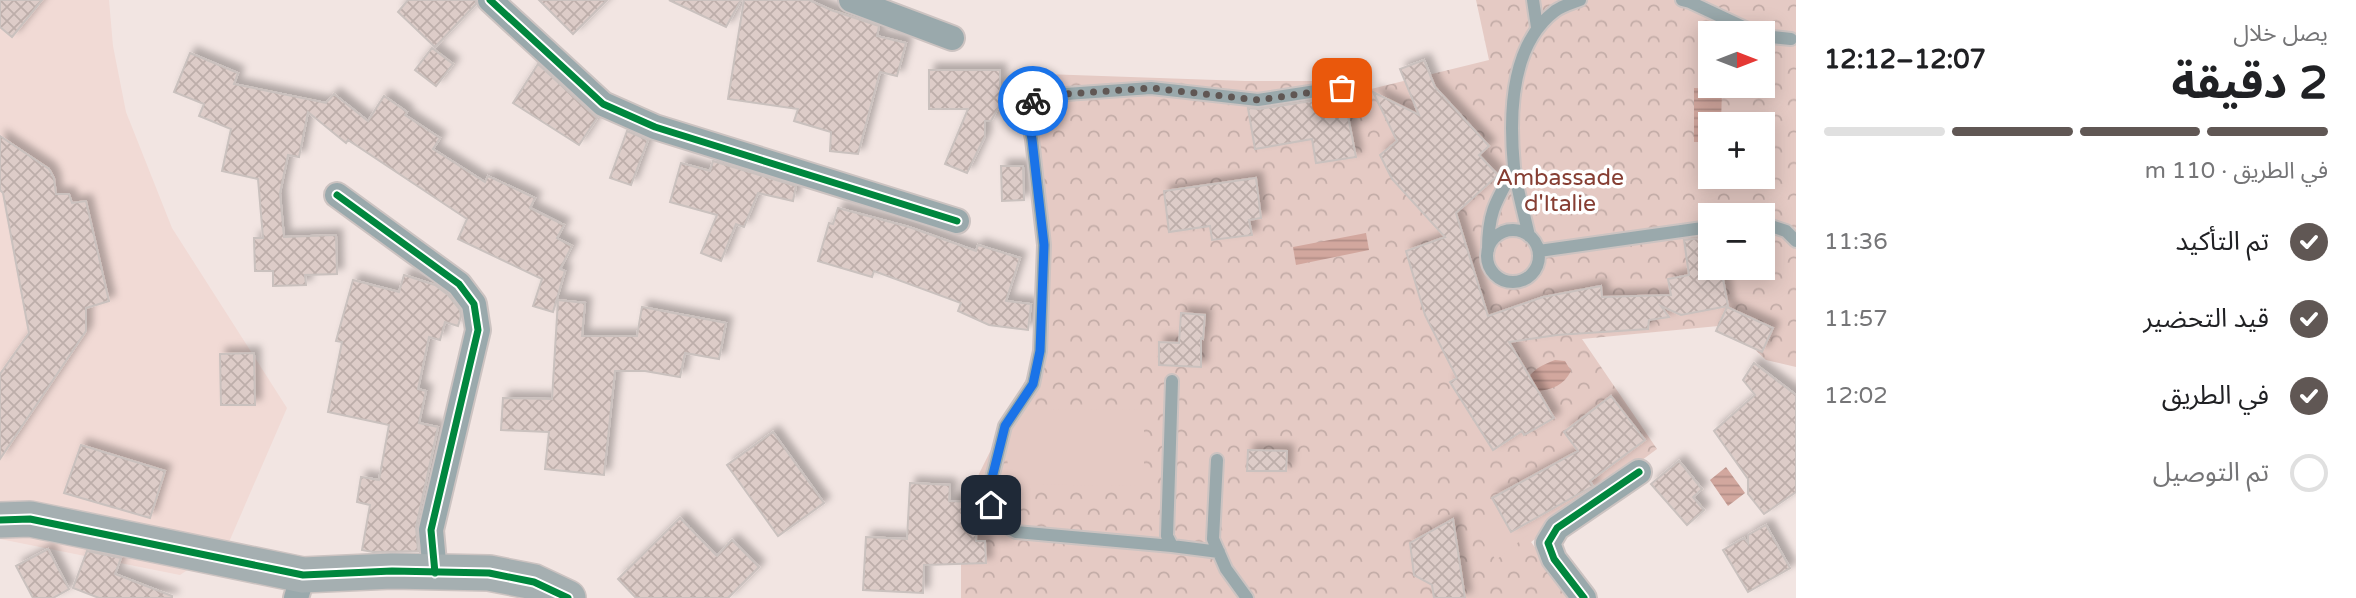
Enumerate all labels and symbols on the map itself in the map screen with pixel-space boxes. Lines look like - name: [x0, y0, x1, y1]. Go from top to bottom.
- north arrow: [1698, 21, 1774, 98]
- pin: [1312, 58, 1372, 118]
- courier: [998, 66, 1068, 136]
- park label: Ambassade d'Italie: [1496, 164, 1624, 218]
- pin: [961, 475, 1021, 535]

